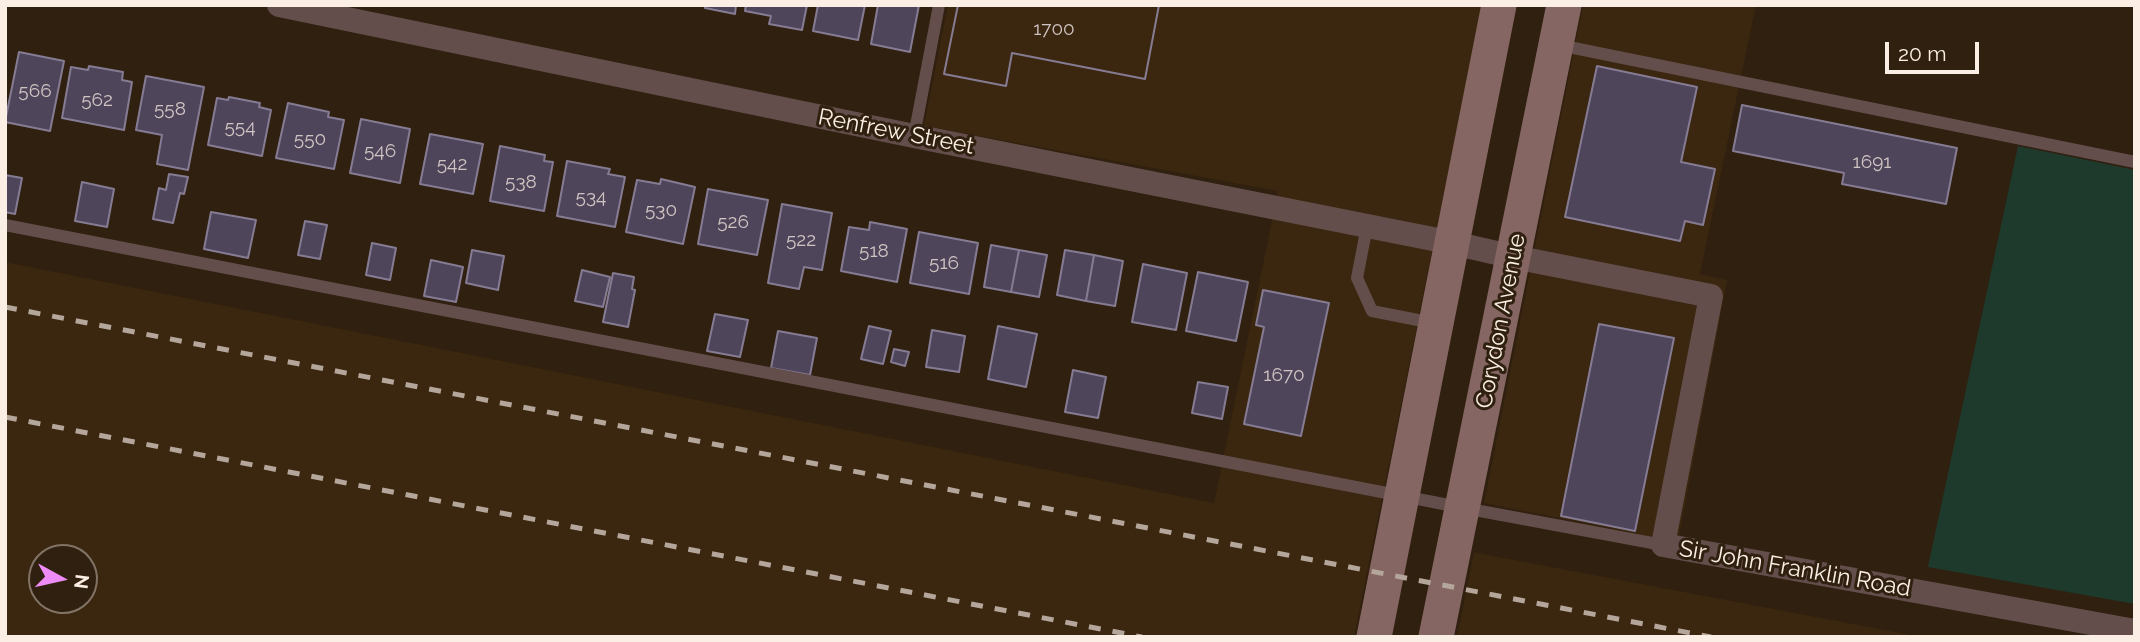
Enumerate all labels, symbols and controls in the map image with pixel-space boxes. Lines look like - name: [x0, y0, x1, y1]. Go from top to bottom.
- house number: 1700: [1033, 18, 1075, 40]
- scale bar: [1888, 28, 1982, 72]
- text: 20 m: [1898, 41, 1946, 66]
- house number: 566: [18, 80, 52, 102]
- house number: 562: [81, 89, 113, 111]
- house number: 558: [154, 98, 186, 120]
- street label: Renfrew Street: [816, 103, 976, 161]
- house number: 554: [224, 116, 256, 138]
- house number: 550: [294, 128, 326, 150]
- house number: 546: [364, 140, 396, 162]
- house number: 1691: [1853, 151, 1891, 173]
- house number: 542: [437, 153, 467, 175]
- house number: 538: [505, 171, 537, 193]
- house number: 534: [576, 186, 606, 208]
- house number: 530: [645, 199, 677, 221]
- house number: 526: [717, 211, 749, 233]
- house number: 522: [786, 229, 816, 251]
- street label: Corydon Avenue: [1471, 231, 1531, 411]
- house number: 518: [859, 240, 889, 262]
- house number: 516: [929, 252, 959, 274]
- house number: 1670: [1263, 364, 1305, 386]
- street label: Sir John Franklin Road: [1677, 535, 1913, 603]
- north arrow: [28, 544, 98, 614]
- text: N: [70, 573, 94, 590]

